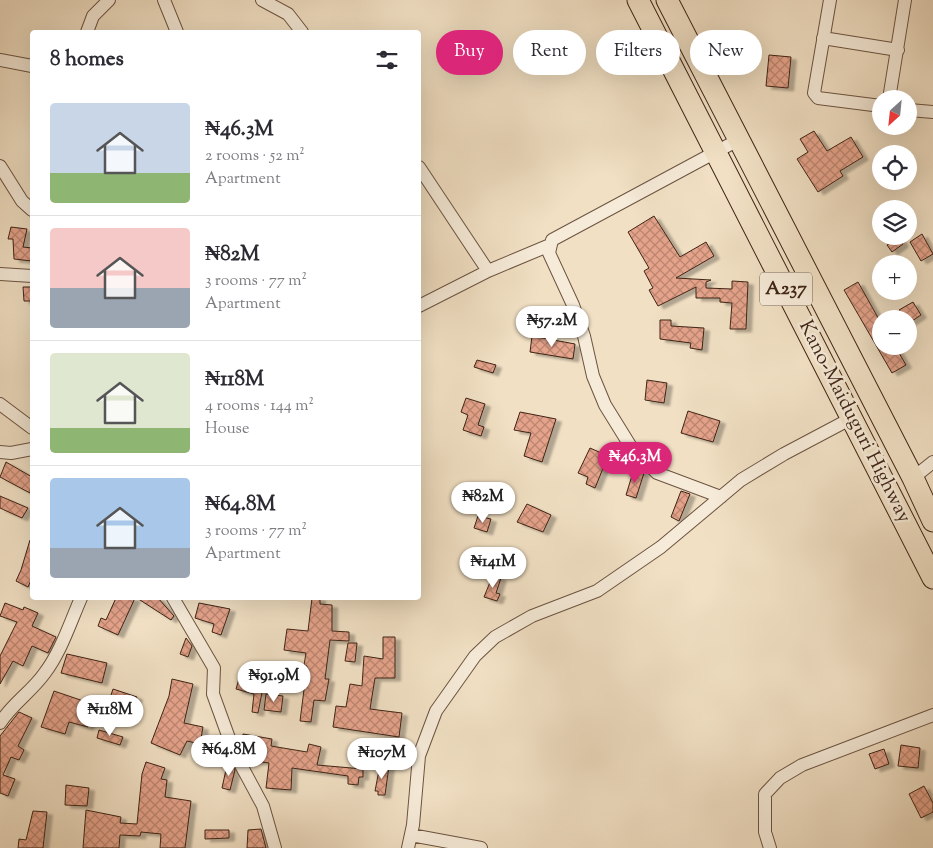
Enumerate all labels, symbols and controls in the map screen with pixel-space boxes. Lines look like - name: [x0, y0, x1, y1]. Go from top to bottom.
- chip: Buy: [436, 30, 503, 75]
- chip: Rent: [513, 30, 586, 75]
- chip: Filters: [596, 30, 680, 75]
- chip: New: [690, 30, 762, 75]
- text: 8 homes: [50, 45, 124, 75]
- icon: filters: [373, 46, 401, 74]
- north arrow: [872, 90, 918, 135]
- map controls: [872, 90, 917, 355]
- text: ₦46.3M: [205, 115, 274, 145]
- icon: home: [90, 123, 150, 183]
- text: 2 rooms · 52 m²: [205, 145, 305, 168]
- button: locate: [872, 145, 917, 190]
- text: Apartment: [205, 168, 281, 191]
- button: layers: [872, 200, 917, 245]
- text: ₦82M: [205, 240, 260, 270]
- icon: home: [90, 248, 150, 308]
- button: +: [872, 255, 917, 300]
- text: 3 rooms · 77 m²: [205, 270, 307, 293]
- road number: A237: [760, 272, 812, 306]
- text: Apartment: [205, 293, 281, 316]
- pin: ₦57.2M: [511, 306, 593, 348]
- text: ₦57.2M: [527, 310, 577, 333]
- button: −: [872, 310, 917, 355]
- street label: Kano-Maiduguri Highway: [790, 316, 918, 528]
- text: ₦118M: [205, 365, 264, 395]
- icon: home: [90, 373, 150, 433]
- text: 4 rooms · 144 m²: [205, 395, 314, 418]
- text: House: [205, 418, 249, 441]
- pin: ₦46.3M: [594, 442, 676, 484]
- text: ₦46.3M: [609, 446, 661, 469]
- pin: ₦82M: [453, 482, 513, 524]
- text: ₦82M: [462, 486, 504, 509]
- text: ₦64.8M: [205, 490, 276, 520]
- icon: home: [90, 498, 150, 558]
- text: 3 rooms · 77 m²: [205, 520, 307, 543]
- text: Apartment: [205, 543, 281, 566]
- pin: ₦141M: [458, 546, 528, 589]
- text: ₦141M: [470, 551, 516, 574]
- pin: ₦91.9M: [233, 660, 315, 703]
- text: ₦91.9M: [249, 665, 299, 688]
- pin: ₦118M: [75, 694, 145, 737]
- text: ₦118M: [88, 699, 132, 722]
- pin: ₦64.8M: [188, 734, 270, 777]
- pin: ₦107M: [347, 738, 417, 780]
- text: ₦64.8M: [202, 739, 256, 762]
- text: ₦107M: [358, 742, 406, 765]

